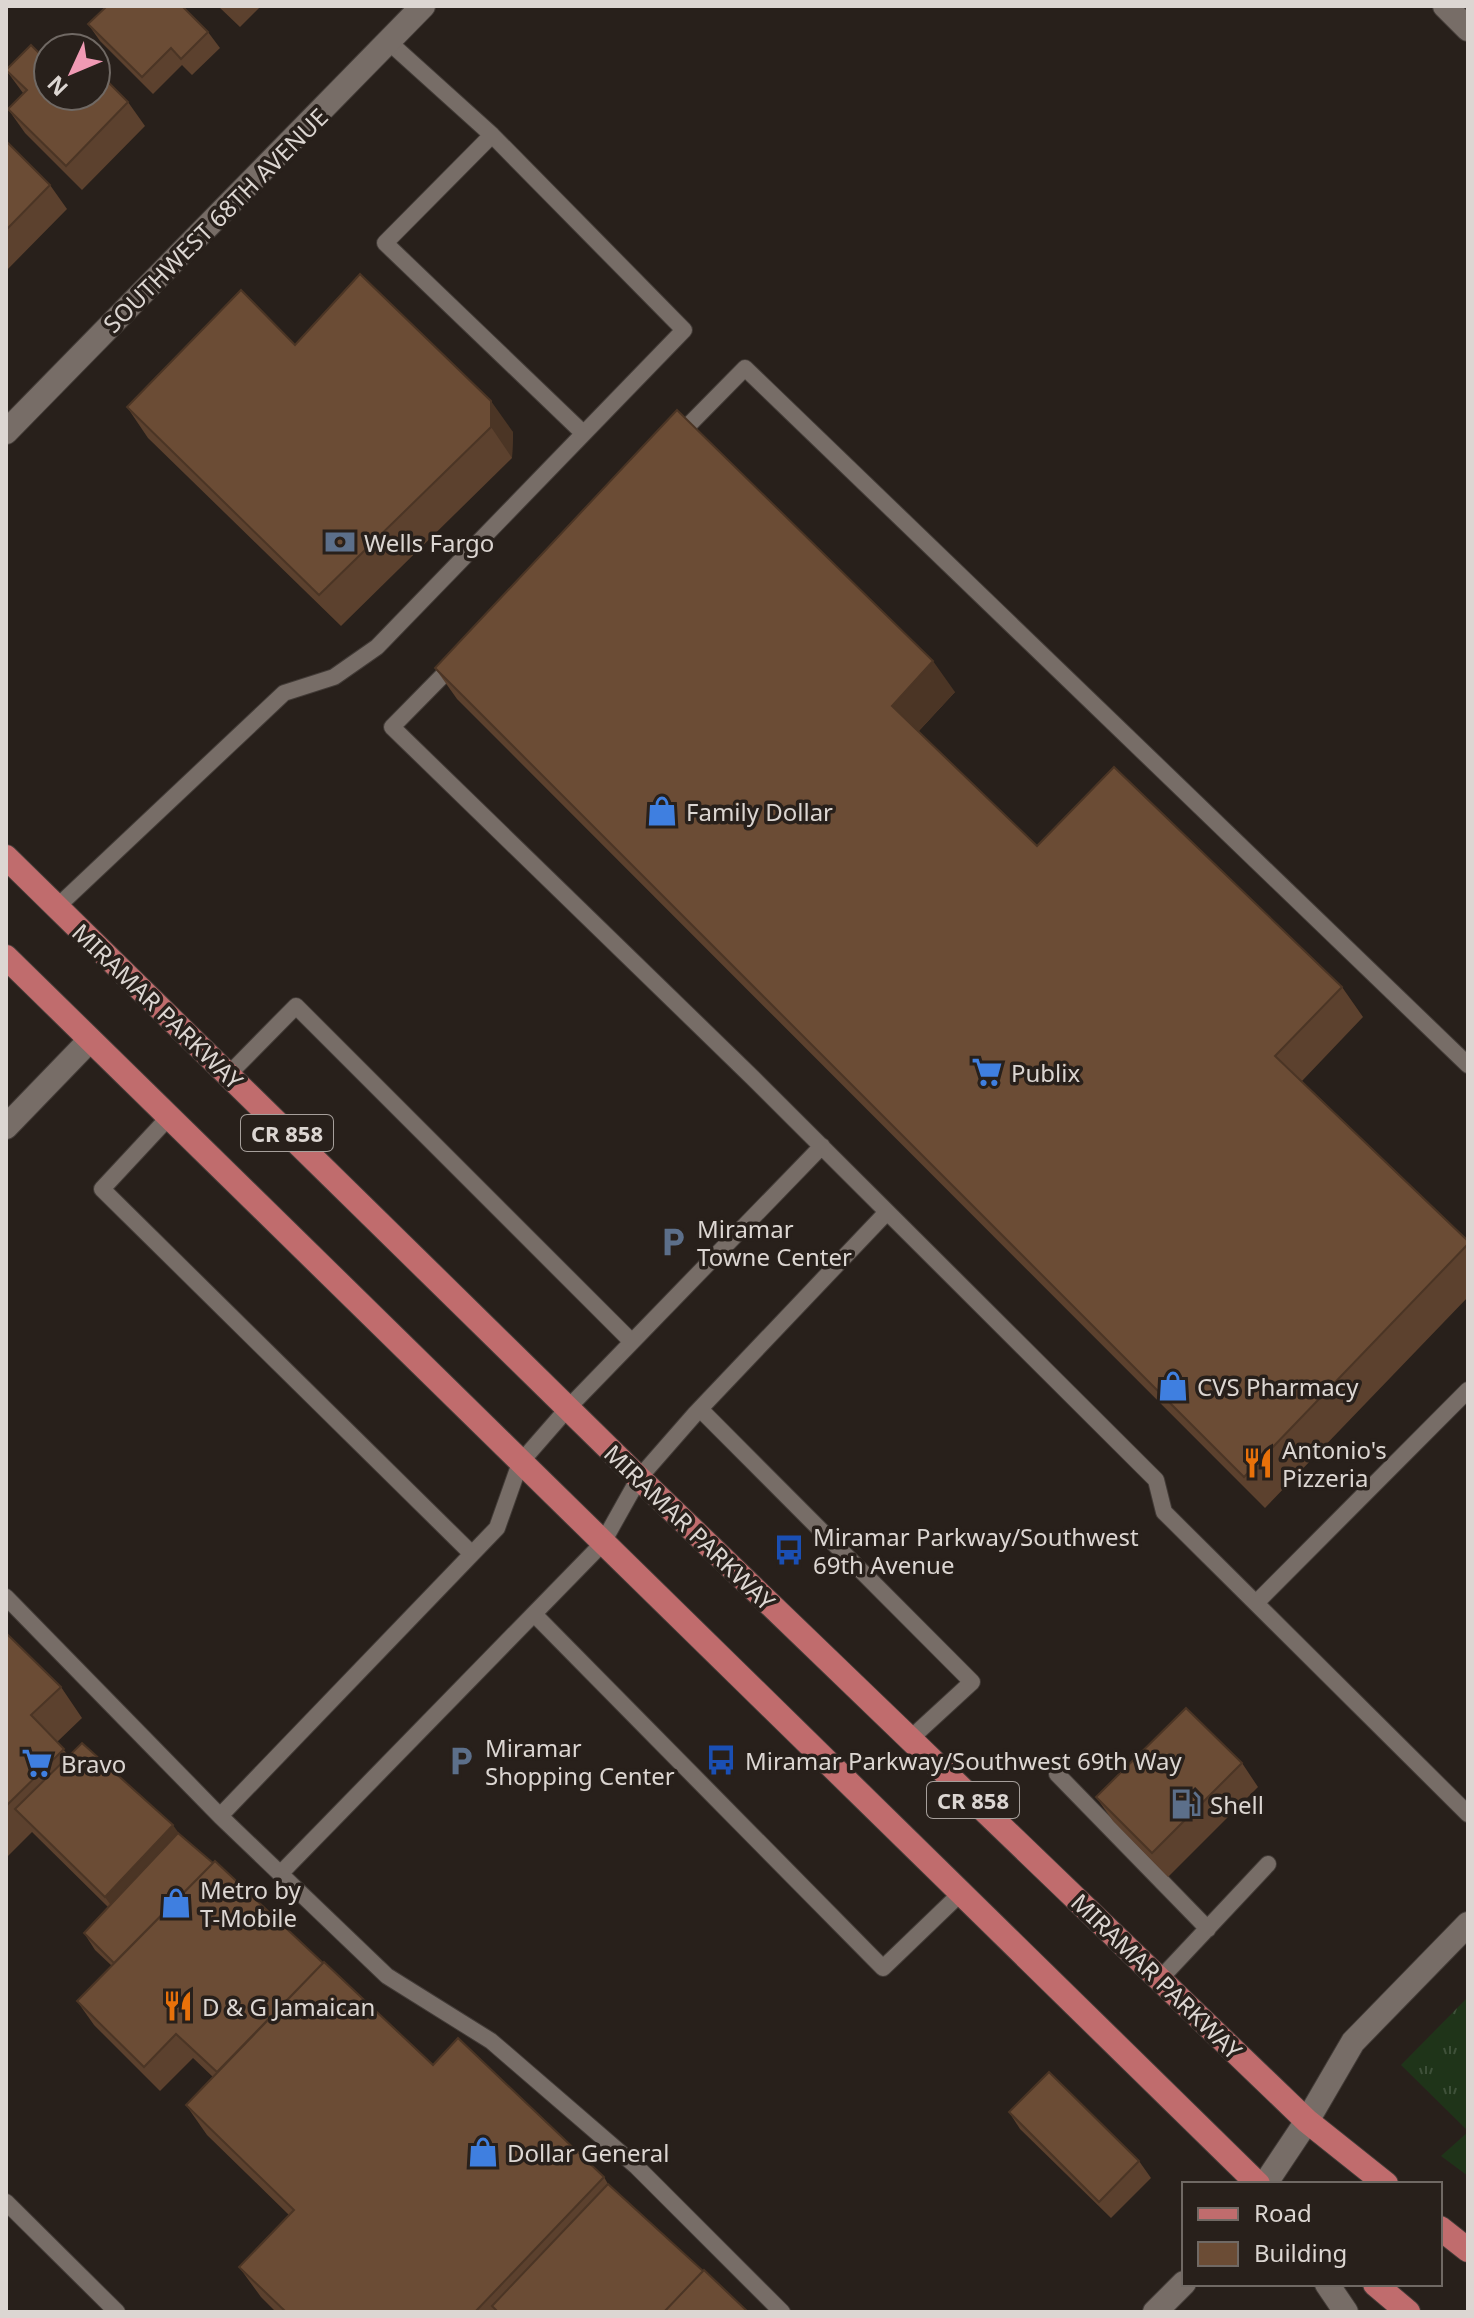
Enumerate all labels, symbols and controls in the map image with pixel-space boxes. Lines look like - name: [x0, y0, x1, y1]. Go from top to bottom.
- north arrow: [32, 32, 112, 112]
- text: N: [40, 70, 74, 103]
- street label: SOUTHWEST 68TH AVENUE: [95, 100, 335, 340]
- bank icon: Wells Fargo: [323, 525, 357, 559]
- place label: Wells Fargo: [364, 526, 494, 559]
- shop icon: Family Dollar: [645, 794, 679, 828]
- place label: Family Dollar: [686, 795, 833, 828]
- street label: MIRAMAR PARKWAY: [65, 916, 251, 1097]
- supermarket icon: Publix: [970, 1055, 1004, 1089]
- place label: Publix: [1011, 1056, 1080, 1089]
- road number: CR 858: [241, 1115, 333, 1151]
- place label: Miramar Towne Center: [697, 1212, 852, 1273]
- parking icon: Miramar Towne Center: [656, 1225, 690, 1259]
- shop icon: CVS Pharmacy: [1156, 1369, 1190, 1403]
- place label: CVS Pharmacy: [1197, 1370, 1359, 1403]
- place label: Antonio's Pizzeria: [1282, 1433, 1387, 1494]
- street label: MIRAMAR PARKWAY: [597, 1437, 783, 1618]
- restaurant icon: Antonio's Pizzeria: [1241, 1446, 1275, 1480]
- place label: Miramar Parkway/Southwest 69th Avenue: [813, 1520, 1139, 1581]
- bus stop icon: Miramar Parkway/Southwest 69th Avenue: [772, 1533, 806, 1567]
- place label: Miramar Shopping Center: [485, 1731, 675, 1792]
- bus stop icon: Miramar Parkway/Southwest 69th Way: [704, 1743, 738, 1777]
- parking icon: Miramar Shopping Center: [444, 1744, 478, 1778]
- place label: Miramar Parkway/Southwest 69th Way: [745, 1744, 1182, 1777]
- supermarket icon: Bravo: [20, 1746, 54, 1780]
- place label: Bravo: [61, 1747, 126, 1780]
- road number: CR 858: [927, 1782, 1019, 1818]
- fuel station icon: Shell: [1169, 1787, 1203, 1821]
- place label: Shell: [1210, 1788, 1264, 1821]
- place label: Metro by T-Mobile: [200, 1873, 301, 1934]
- shop icon: Metro by T-Mobile: [159, 1886, 193, 1920]
- street label: MIRAMAR PARKWAY: [1064, 1886, 1250, 2067]
- restaurant icon: D & G Jamaican: [161, 1989, 195, 2023]
- place label: D & G Jamaican: [202, 1990, 375, 2023]
- shop icon: Dollar General: [466, 2135, 500, 2169]
- place label: Dollar General: [507, 2136, 670, 2169]
- legend: [1182, 2182, 1442, 2286]
- text: Road: [1254, 2196, 1312, 2229]
- text: Building: [1254, 2236, 1347, 2269]

